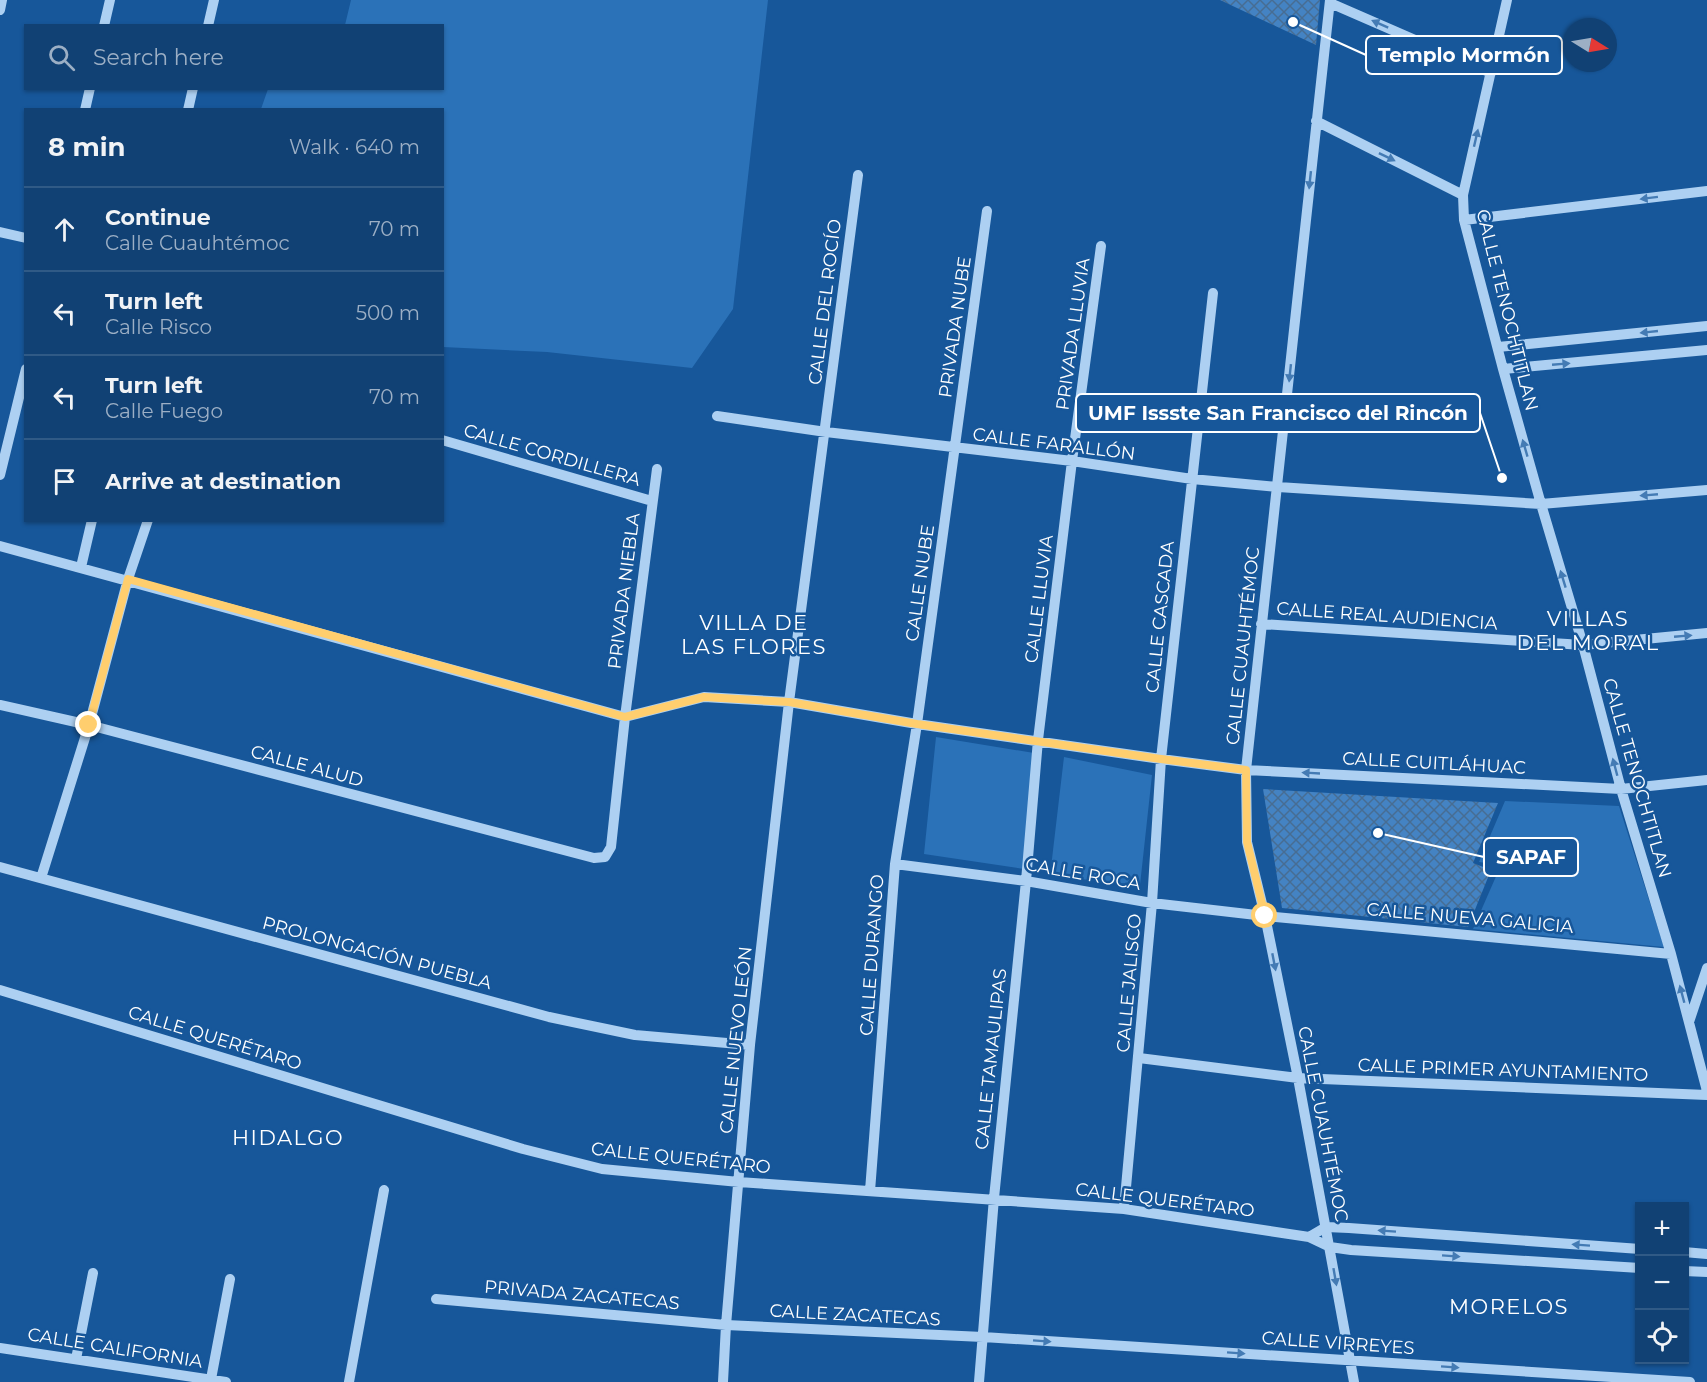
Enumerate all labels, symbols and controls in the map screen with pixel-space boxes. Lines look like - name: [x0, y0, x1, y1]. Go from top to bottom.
- north arrow: [1563, 18, 1617, 72]
- one-way arrow: [1371, 19, 1389, 29]
- search box: [24, 24, 444, 90]
- callout: Templo Mormón: [1366, 36, 1562, 74]
- icon: search: [45, 41, 78, 74]
- text: Templo Mormón: [1378, 43, 1550, 67]
- text: Search here: [93, 44, 224, 71]
- one-way arrow: [1472, 128, 1482, 147]
- text: 8 min: [48, 131, 126, 163]
- text: Walk · 640 m: [289, 135, 420, 159]
- one-way arrow: [1379, 152, 1396, 162]
- one-way arrow: [1305, 170, 1315, 189]
- one-way arrow: [1639, 193, 1658, 203]
- text: Continue: [105, 204, 211, 231]
- street label: CALLE TENOCHTITLAN: [1471, 207, 1543, 413]
- icon: ahead: [48, 213, 81, 246]
- text: 70 m: [369, 217, 420, 241]
- street label: CALLE DEL ROCÍO: [804, 218, 846, 386]
- text: Calle Cuauhtémoc: [105, 231, 290, 255]
- street label: PRIVADA NUBE: [934, 255, 976, 399]
- street label: PRIVADA LLUVIA: [1051, 256, 1095, 412]
- text: Turn left: [105, 288, 203, 315]
- icon: left: [48, 297, 81, 330]
- text: 500 m: [356, 301, 420, 325]
- text: Calle Risco: [105, 315, 212, 339]
- one-way arrow: [1639, 327, 1658, 337]
- one-way arrow: [1552, 359, 1571, 369]
- one-way arrow: [1285, 364, 1295, 383]
- text: Turn left: [105, 372, 203, 399]
- icon: left: [48, 381, 81, 414]
- text: 70 m: [369, 385, 420, 409]
- callout: UMF Issste San Francisco del Rincón: [1076, 394, 1480, 432]
- text: Calle Fuego: [105, 399, 223, 423]
- text: UMF Issste San Francisco del Rincón: [1088, 401, 1468, 425]
- street label: CALLE CORDILLERA: [461, 419, 643, 491]
- street label: CALLE FARALLÓN: [971, 423, 1137, 465]
- one-way arrow: [1520, 439, 1529, 457]
- icon: arrive: [48, 465, 81, 498]
- text: Arrive at destination: [105, 468, 341, 495]
- one-way arrow: [1639, 490, 1658, 500]
- street label: PRIVADA NIEBLA: [604, 512, 645, 670]
- street label: CALLE NUBE: [901, 523, 939, 643]
- street label: CALLE LLUVIA: [1020, 533, 1058, 664]
- street label: CALLE CASCADA: [1141, 540, 1179, 694]
- street label: CALLE CUAUHTÉMOC: [1222, 546, 1264, 746]
- one-way arrow: [1558, 570, 1567, 588]
- street label: CALLE REAL AUDIENCIA: [1276, 597, 1498, 635]
- district label: VILLAS DEL MORAL: [1516, 606, 1660, 655]
- district label: VILLA DE LAS FLORES: [681, 610, 827, 659]
- one-way arrow: [1674, 631, 1693, 640]
- street label: CALLE TENOCHTITLAN: [1598, 675, 1676, 881]
- route end: [75, 711, 101, 737]
- street label: CALLE ALUD: [248, 740, 366, 792]
- street label: CALLE CUITLÁHUAC: [1342, 747, 1527, 779]
- one-way arrow: [1610, 758, 1619, 776]
- one-way arrow: [1301, 769, 1320, 778]
- callout: SAPAF: [1484, 838, 1578, 876]
- text: SAPAF: [1496, 845, 1566, 869]
- street label: CALLE ROCA: [1024, 853, 1143, 895]
- street label: CALLE DURANGO: [855, 873, 889, 1037]
- street label: CALLE NUEVA GALICIA: [1366, 898, 1574, 938]
- route start: [1251, 902, 1277, 928]
- street label: PROLONGACIÓN PUEBLA: [260, 912, 494, 994]
- street label: CALLE JALISCO: [1112, 913, 1146, 1053]
- street label: CALLE NUEVO LEÓN: [715, 945, 757, 1135]
- one-way arrow: [1270, 953, 1280, 971]
- street label: CALLE TAMAULIPAS: [971, 967, 1011, 1151]
- one-way arrow: [1676, 985, 1686, 1003]
- street label: CALLE QUERÉTARO: [125, 1001, 305, 1075]
- street label: CALLE CUAUHTÉMOC: [1293, 1024, 1353, 1224]
- street label: CALLE PRIMER AYUNTAMIENTO: [1357, 1054, 1649, 1086]
- district label: HIDALGO: [232, 1125, 344, 1150]
- street label: CALLE QUERÉTARO: [590, 1138, 772, 1178]
- street label: CALLE QUERÉTARO: [1074, 1178, 1256, 1222]
- map controls: [1635, 1202, 1689, 1364]
- button: +: [1635, 1202, 1689, 1256]
- one-way arrow: [1377, 1226, 1396, 1236]
- one-way arrow: [1572, 1240, 1591, 1250]
- one-way arrow: [1441, 1251, 1460, 1261]
- button: −: [1635, 1256, 1689, 1310]
- one-way arrow: [1331, 1268, 1340, 1287]
- street label: PRIVADA ZACATECAS: [483, 1276, 681, 1314]
- district label: MORELOS: [1449, 1294, 1569, 1319]
- street label: CALLE ZACATECAS: [769, 1300, 941, 1330]
- button: locate: [1635, 1310, 1689, 1364]
- street label: CALLE CALIFORNIA: [26, 1323, 204, 1373]
- street label: CALLE VIRREYES: [1261, 1327, 1415, 1359]
- one-way arrow: [1032, 1336, 1051, 1346]
- one-way arrow: [1227, 1349, 1246, 1358]
- one-way arrow: [1440, 1362, 1459, 1372]

